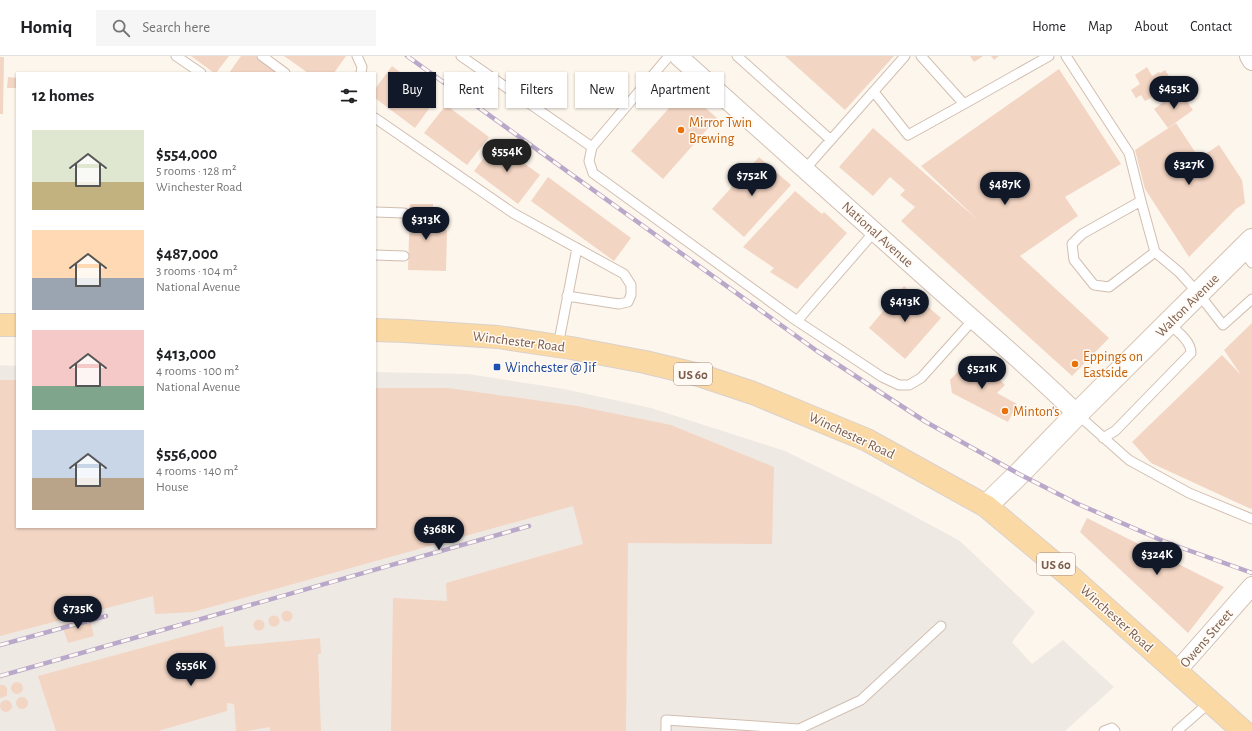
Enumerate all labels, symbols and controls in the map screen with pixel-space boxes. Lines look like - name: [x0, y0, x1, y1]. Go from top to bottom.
- search box: [96, 10, 376, 46]
- icon: search: [110, 17, 132, 39]
- text: Homiq: [20, 18, 72, 37]
- text: Search here: [142, 20, 210, 35]
- text: Home: [1032, 20, 1066, 34]
- text: Map: [1088, 20, 1112, 34]
- text: About: [1134, 20, 1168, 34]
- text: Contact: [1190, 20, 1232, 34]
- chip: Buy: [388, 72, 436, 108]
- chip: Rent: [444, 72, 498, 108]
- chip: Filters: [506, 72, 567, 108]
- chip: New: [575, 72, 628, 108]
- chip: Apartment: [636, 72, 724, 108]
- pin: $453K: [1146, 76, 1202, 110]
- text: $453K: [1158, 82, 1190, 95]
- icon: filters: [338, 85, 360, 107]
- text: 12 homes: [32, 87, 94, 104]
- place label: Mirror Twin Brewing: [689, 116, 752, 146]
- marker: Mirror Twin Brewing: [676, 125, 686, 135]
- pin: $554K: [479, 139, 535, 173]
- text: $554,000: [156, 145, 217, 162]
- text: $554K: [491, 145, 523, 158]
- icon: home: [64, 146, 112, 194]
- pin: $327K: [1161, 152, 1217, 186]
- text: $327K: [1174, 158, 1204, 171]
- pin: $752K: [724, 163, 780, 197]
- text: 5 rooms · 128 m²: [156, 165, 237, 178]
- text: $752K: [737, 169, 767, 182]
- pin: $487K: [977, 172, 1033, 206]
- text: $487K: [989, 178, 1021, 191]
- text: Winchester Road: [156, 181, 242, 194]
- street label: National Avenue: [839, 199, 916, 270]
- pin: $313K: [398, 207, 454, 241]
- text: $313K: [411, 213, 441, 226]
- text: $487,000: [156, 245, 218, 262]
- icon: home: [64, 246, 112, 294]
- text: 3 rooms · 104 m²: [156, 265, 237, 278]
- street label: Walton Avenue: [1153, 271, 1222, 340]
- text: National Avenue: [156, 281, 240, 294]
- pin: $413K: [877, 289, 933, 323]
- text: $413K: [890, 295, 920, 308]
- street label: Winchester Road: [472, 329, 566, 355]
- text: $413,000: [156, 345, 216, 362]
- icon: home: [64, 346, 112, 394]
- place label: Eppings on Eastside: [1083, 350, 1143, 380]
- pin: $521K: [954, 356, 1010, 390]
- marker: Eppings on Eastside: [1070, 359, 1080, 369]
- place label: Winchester @ Jif: [505, 361, 597, 375]
- marker: Winchester @ Jif: [492, 362, 502, 372]
- text: $521K: [967, 362, 997, 375]
- road number: US 60: [674, 363, 712, 385]
- text: 4 rooms · 100 m²: [156, 365, 239, 378]
- text: National Avenue: [156, 381, 240, 394]
- place label: Minton's: [1013, 405, 1060, 419]
- marker: Minton's: [1000, 406, 1010, 416]
- street label: Winchester Road: [807, 410, 897, 462]
- text: $556,000: [156, 445, 217, 462]
- icon: home: [64, 446, 112, 494]
- text: 4 rooms · 140 m²: [156, 465, 238, 478]
- text: House: [156, 481, 188, 494]
- pin: $368K: [411, 517, 467, 551]
- text: $368K: [423, 523, 455, 536]
- pin: $324K: [1129, 542, 1185, 576]
- text: $324K: [1141, 548, 1173, 561]
- road number: US 60: [1037, 553, 1075, 575]
- street label: Winchester Road: [1077, 582, 1156, 655]
- pin: $735K: [50, 596, 106, 630]
- text: $735K: [63, 602, 93, 615]
- street label: Owens Street: [1178, 606, 1236, 671]
- pin: $556K: [163, 653, 219, 687]
- text: $556K: [176, 659, 206, 672]

